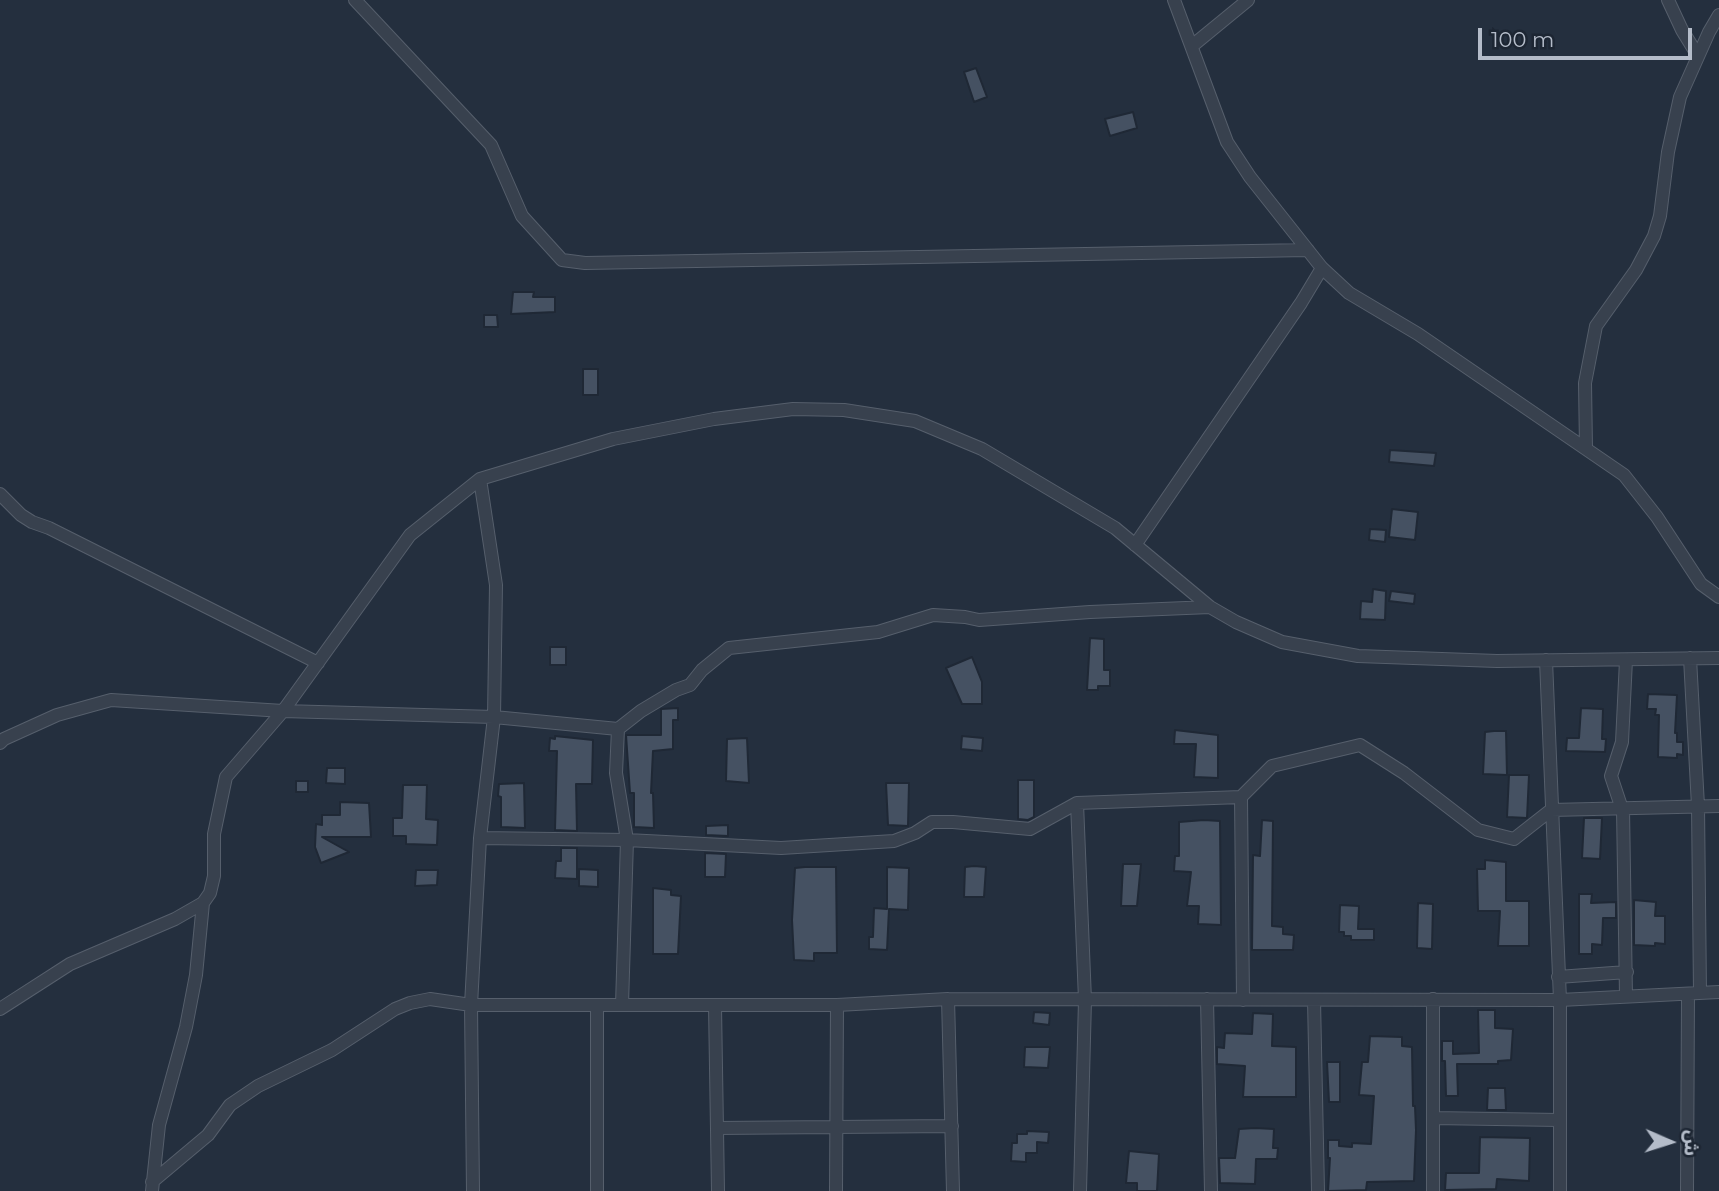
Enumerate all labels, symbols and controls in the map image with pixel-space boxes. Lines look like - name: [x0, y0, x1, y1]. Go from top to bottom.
- scale bar: [1481, 14, 1694, 58]
- text: 100 m: [1491, 27, 1554, 52]
- north arrow: [1635, 1107, 1705, 1177]
- text: ش: [1679, 1130, 1704, 1157]

